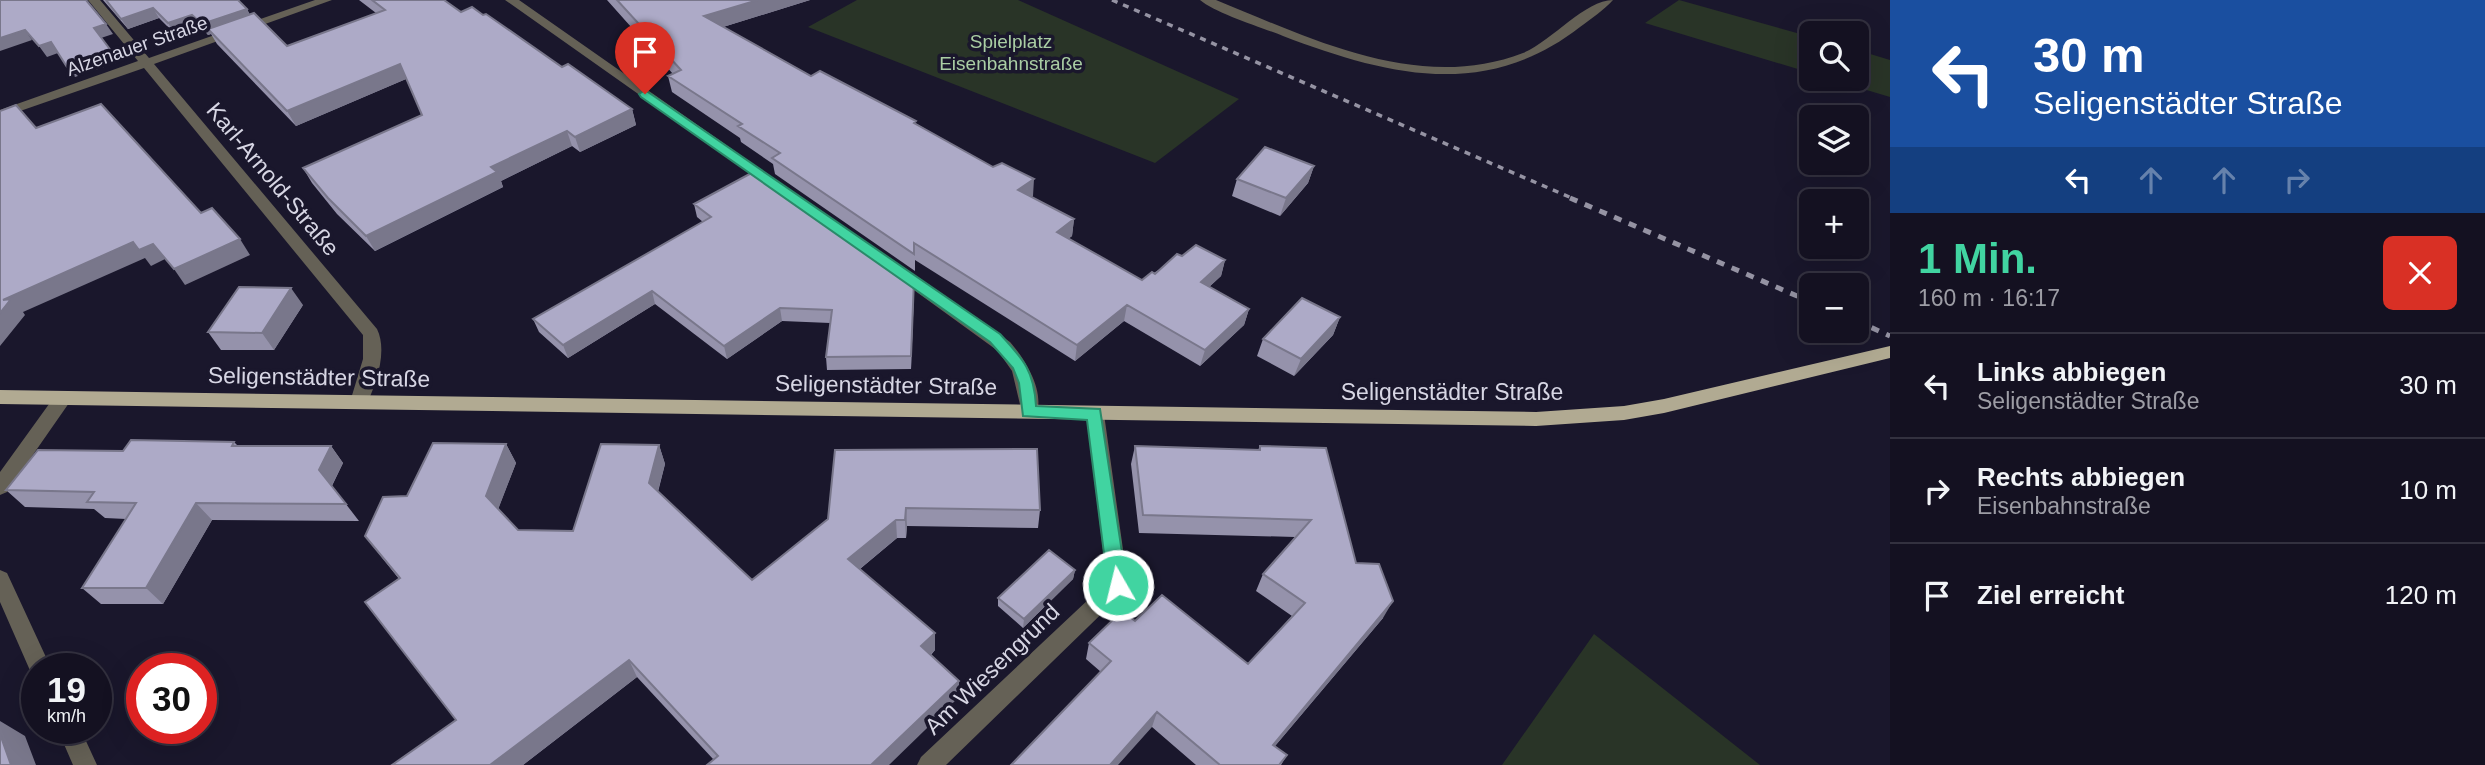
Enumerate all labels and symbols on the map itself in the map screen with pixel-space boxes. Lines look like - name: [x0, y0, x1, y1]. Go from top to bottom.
- street label: Alzenauer Straße: [64, 12, 210, 80]
- pin: [615, 22, 675, 94]
- park label: Spielplatz Eisenbahnstraße: [939, 31, 1083, 74]
- street label: Karl-Arnold-Straße: [201, 97, 345, 261]
- street label: Seligenstädter Straße: [208, 362, 430, 392]
- street label: Seligenstädter Straße: [775, 370, 997, 400]
- street label: Seligenstädter Straße: [1341, 379, 1563, 405]
- position arrow: [1081, 548, 1155, 622]
- street label: Am Wiesengrund: [920, 598, 1064, 740]
- speed limit sign: 30: [126, 653, 217, 744]

